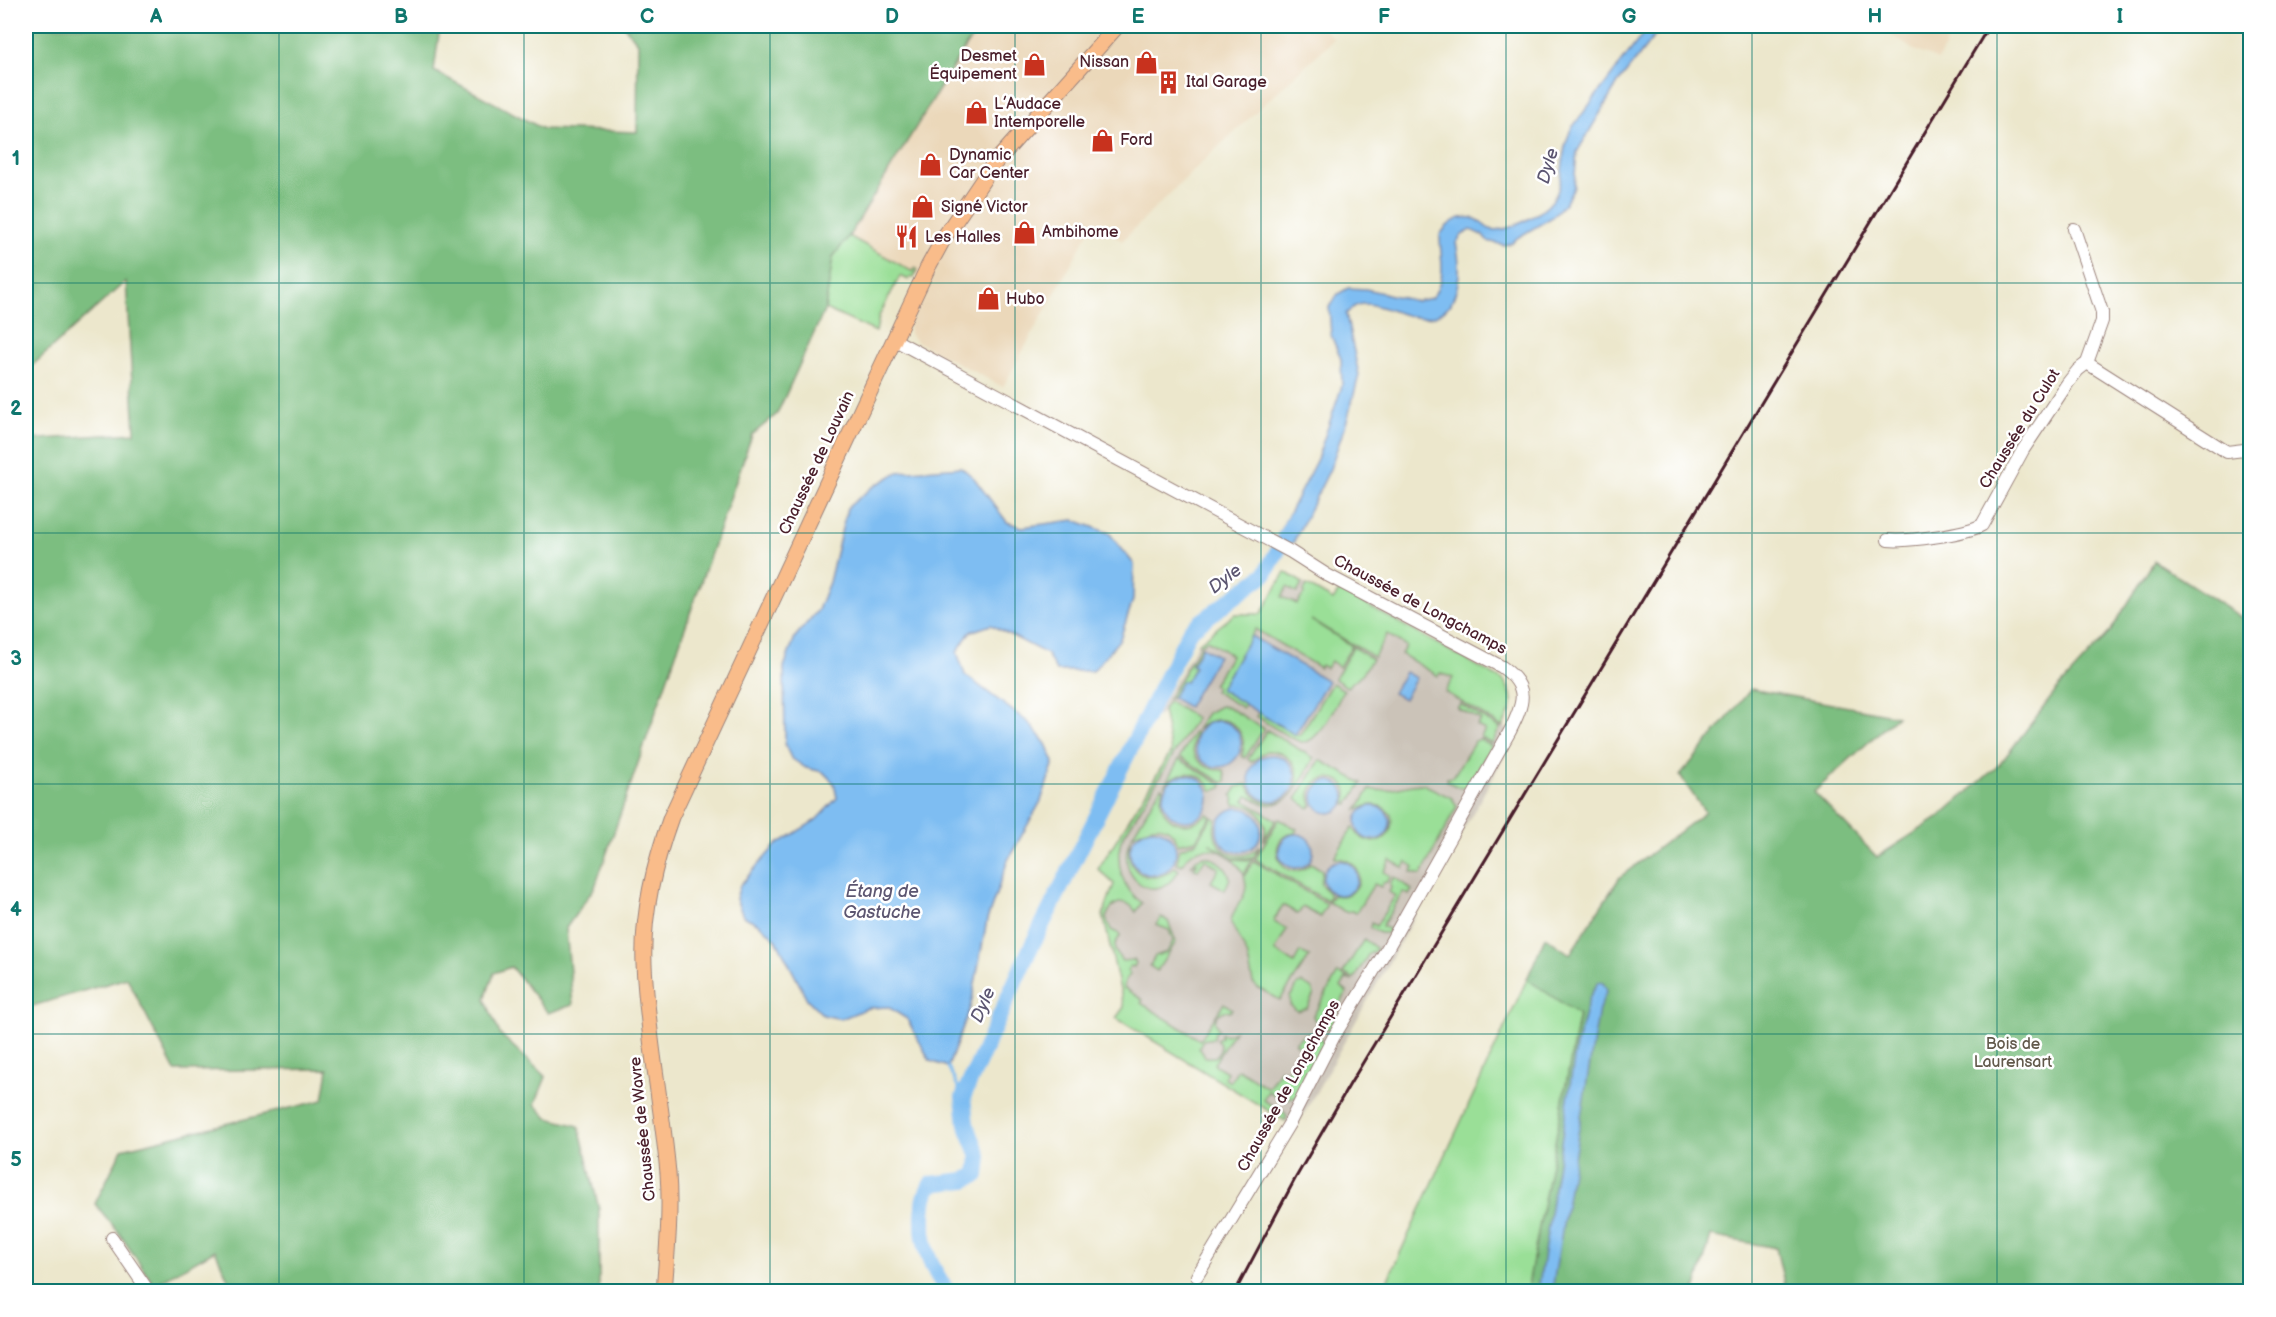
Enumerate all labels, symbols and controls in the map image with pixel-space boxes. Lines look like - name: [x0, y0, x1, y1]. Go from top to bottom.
- text: A: [149, 5, 163, 29]
- text: B: [394, 5, 408, 29]
- text: C: [640, 5, 654, 29]
- text: D: [885, 5, 899, 29]
- text: E: [1132, 5, 1145, 29]
- text: F: [1378, 5, 1390, 29]
- text: G: [1622, 5, 1637, 29]
- text: H: [1868, 5, 1882, 29]
- text: I: [2117, 5, 2123, 29]
- place label: Desmet Équipement: [929, 47, 1017, 84]
- shop icon: Nissan: [1134, 49, 1160, 75]
- shop icon: Desmet Équipement: [1022, 52, 1048, 78]
- place label: Nissan: [1079, 53, 1129, 72]
- building icon: Ital Garage: [1155, 69, 1181, 95]
- place label: Ital Garage: [1186, 73, 1267, 92]
- place label: L’Audace Intemporelle: [994, 95, 1085, 132]
- shop icon: L’Audace Intemporelle: [963, 100, 989, 126]
- shop icon: Ford: [1089, 127, 1115, 153]
- place label: Ford: [1120, 131, 1153, 150]
- place label: Dynamic Car Center: [949, 146, 1029, 183]
- water label: Dyle: [1533, 146, 1563, 186]
- text: 1: [12, 147, 20, 171]
- shop icon: Dynamic Car Center: [918, 151, 944, 177]
- shop icon: Signé Victor: [910, 194, 936, 220]
- place label: Signé Victor: [941, 198, 1028, 217]
- shop icon: Ambihome: [1011, 219, 1037, 245]
- place label: Ambihome: [1042, 223, 1119, 242]
- restaurant icon: Les Halles: [894, 224, 920, 250]
- place label: Les Halles: [925, 228, 1001, 247]
- shop icon: Hubo: [975, 286, 1001, 312]
- place label: Hubo: [1006, 290, 1045, 309]
- street label: Chaussée du Culot: [1976, 366, 2065, 492]
- street label: Chaussée de Louvain: [775, 388, 859, 538]
- text: 2: [10, 397, 22, 421]
- street label: Chaussée de Longchamps: [1330, 551, 1510, 659]
- water label: Dyle: [1204, 560, 1246, 598]
- text: 3: [10, 647, 22, 671]
- water label: Étang de Gastuche: [843, 879, 921, 923]
- text: 4: [10, 898, 22, 922]
- water label: Dyle: [966, 984, 1000, 1026]
- street label: Chaussée de Longchamps: [1234, 997, 1344, 1175]
- park label: Bois de Laurensart: [1974, 1035, 2052, 1072]
- street label: Chaussée de Wavre: [626, 1055, 660, 1202]
- text: 5: [10, 1148, 22, 1172]

